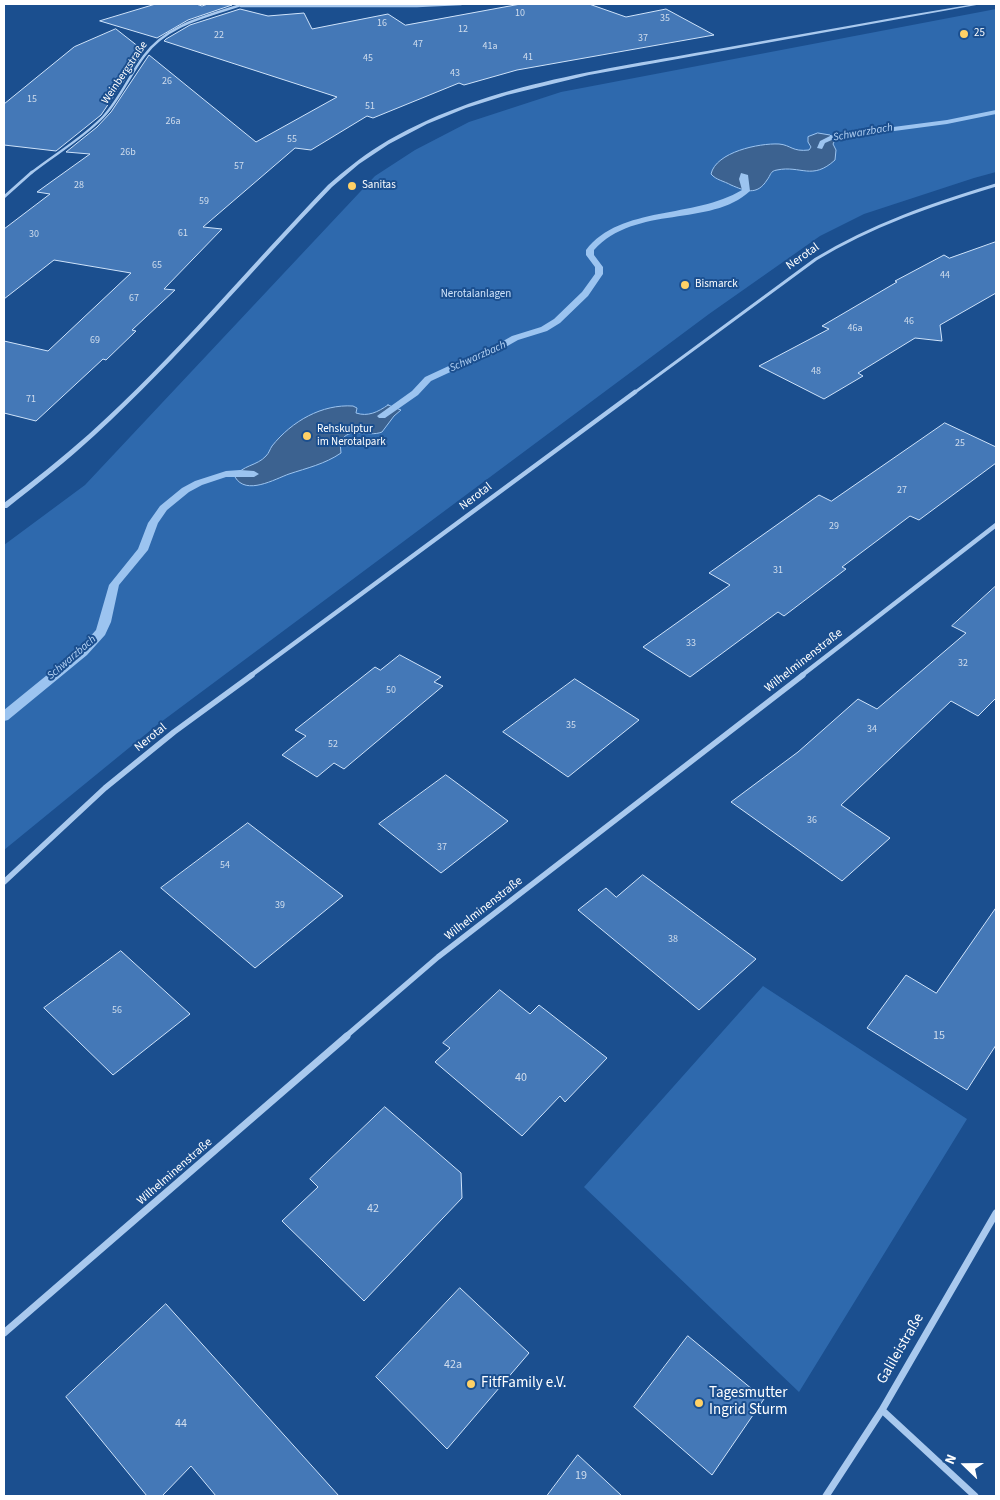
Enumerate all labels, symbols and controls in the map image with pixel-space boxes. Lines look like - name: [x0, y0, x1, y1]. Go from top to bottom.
- house number: 10: [515, 8, 525, 20]
- house number: 35: [660, 13, 670, 25]
- house number: 16: [377, 18, 387, 30]
- house number: 12: [458, 24, 468, 36]
- place label: 25: [974, 27, 985, 41]
- marker: 25: [958, 28, 970, 40]
- house number: 22: [214, 30, 224, 42]
- house number: 37: [638, 33, 648, 45]
- street label: Weinbergstraße: [99, 39, 151, 107]
- house number: 47: [413, 39, 423, 51]
- house number: 41a: [483, 41, 497, 53]
- house number: 41: [523, 52, 533, 64]
- house number: 45: [363, 53, 373, 65]
- house number: 43: [450, 68, 460, 80]
- house number: 26: [162, 76, 172, 88]
- house number: 15: [27, 94, 37, 106]
- house number: 51: [365, 101, 375, 113]
- house number: 26a: [166, 116, 180, 128]
- water label: Schwarzbach: [832, 121, 894, 145]
- house number: 55: [287, 134, 297, 146]
- house number: 26b: [120, 147, 136, 159]
- house number: 57: [234, 161, 244, 173]
- place label: Sanitas: [362, 179, 396, 193]
- house number: 28: [74, 180, 84, 192]
- marker: Sanitas: [346, 180, 358, 192]
- house number: 59: [199, 196, 209, 208]
- house number: 61: [178, 228, 188, 240]
- house number: 30: [29, 229, 39, 241]
- street label: Nerotal: [784, 241, 822, 273]
- house number: 65: [152, 260, 162, 272]
- house number: 44: [940, 270, 950, 282]
- place label: Bismarck: [695, 278, 738, 292]
- marker: Bismarck: [679, 279, 691, 291]
- park label: Nerotalanlagen: [441, 288, 511, 302]
- house number: 67: [129, 293, 139, 305]
- house number: 46: [904, 316, 914, 328]
- house number: 46a: [848, 323, 862, 335]
- house number: 69: [90, 335, 100, 347]
- water label: Schwarzbach: [448, 339, 508, 375]
- house number: 48: [811, 366, 821, 378]
- house number: 71: [26, 394, 36, 406]
- place label: Rehskulptur im Nerotalpark: [317, 423, 386, 449]
- marker: Rehskulptur im Nerotalpark: [301, 430, 313, 442]
- house number: 25: [955, 438, 965, 450]
- street label: Nerotal: [457, 480, 495, 514]
- house number: 27: [897, 485, 907, 497]
- house number: 29: [829, 521, 839, 533]
- house number: 31: [773, 565, 783, 577]
- street label: Wilhelminenstraße: [762, 626, 846, 696]
- water label: Schwarzbach: [45, 633, 99, 683]
- house number: 33: [686, 638, 696, 650]
- house number: 32: [958, 658, 968, 670]
- house number: 50: [386, 685, 396, 697]
- house number: 35: [566, 720, 576, 732]
- street label: Nerotal: [132, 721, 170, 755]
- house number: 34: [867, 724, 877, 736]
- house number: 52: [328, 739, 338, 751]
- house number: 36: [807, 815, 817, 827]
- house number: 37: [437, 842, 447, 854]
- house number: 54: [220, 860, 230, 872]
- street label: Wilhelminenstraße: [442, 874, 526, 944]
- house number: 39: [275, 900, 285, 912]
- house number: 38: [668, 934, 678, 946]
- house number: 56: [112, 1005, 122, 1017]
- house number: 15: [933, 1029, 945, 1043]
- house number: 40: [515, 1071, 527, 1085]
- street label: Wilhelminenstraße: [135, 1136, 215, 1208]
- house number: 42: [367, 1202, 379, 1216]
- street label: Galileistraße: [873, 1310, 929, 1388]
- house number: 42a: [444, 1358, 462, 1372]
- place label: FitfFamily e.V.: [481, 1375, 567, 1393]
- marker: FitfFamily e.V.: [465, 1378, 477, 1390]
- place label: Tagesmutter Ingrid Sturm: [709, 1385, 787, 1420]
- marker: Tagesmutter Ingrid Sturm: [693, 1397, 705, 1409]
- house number: 44: [175, 1417, 187, 1431]
- north arrow: [940, 1440, 990, 1490]
- text: N: [940, 1451, 962, 1467]
- house number: 19: [575, 1469, 587, 1483]

